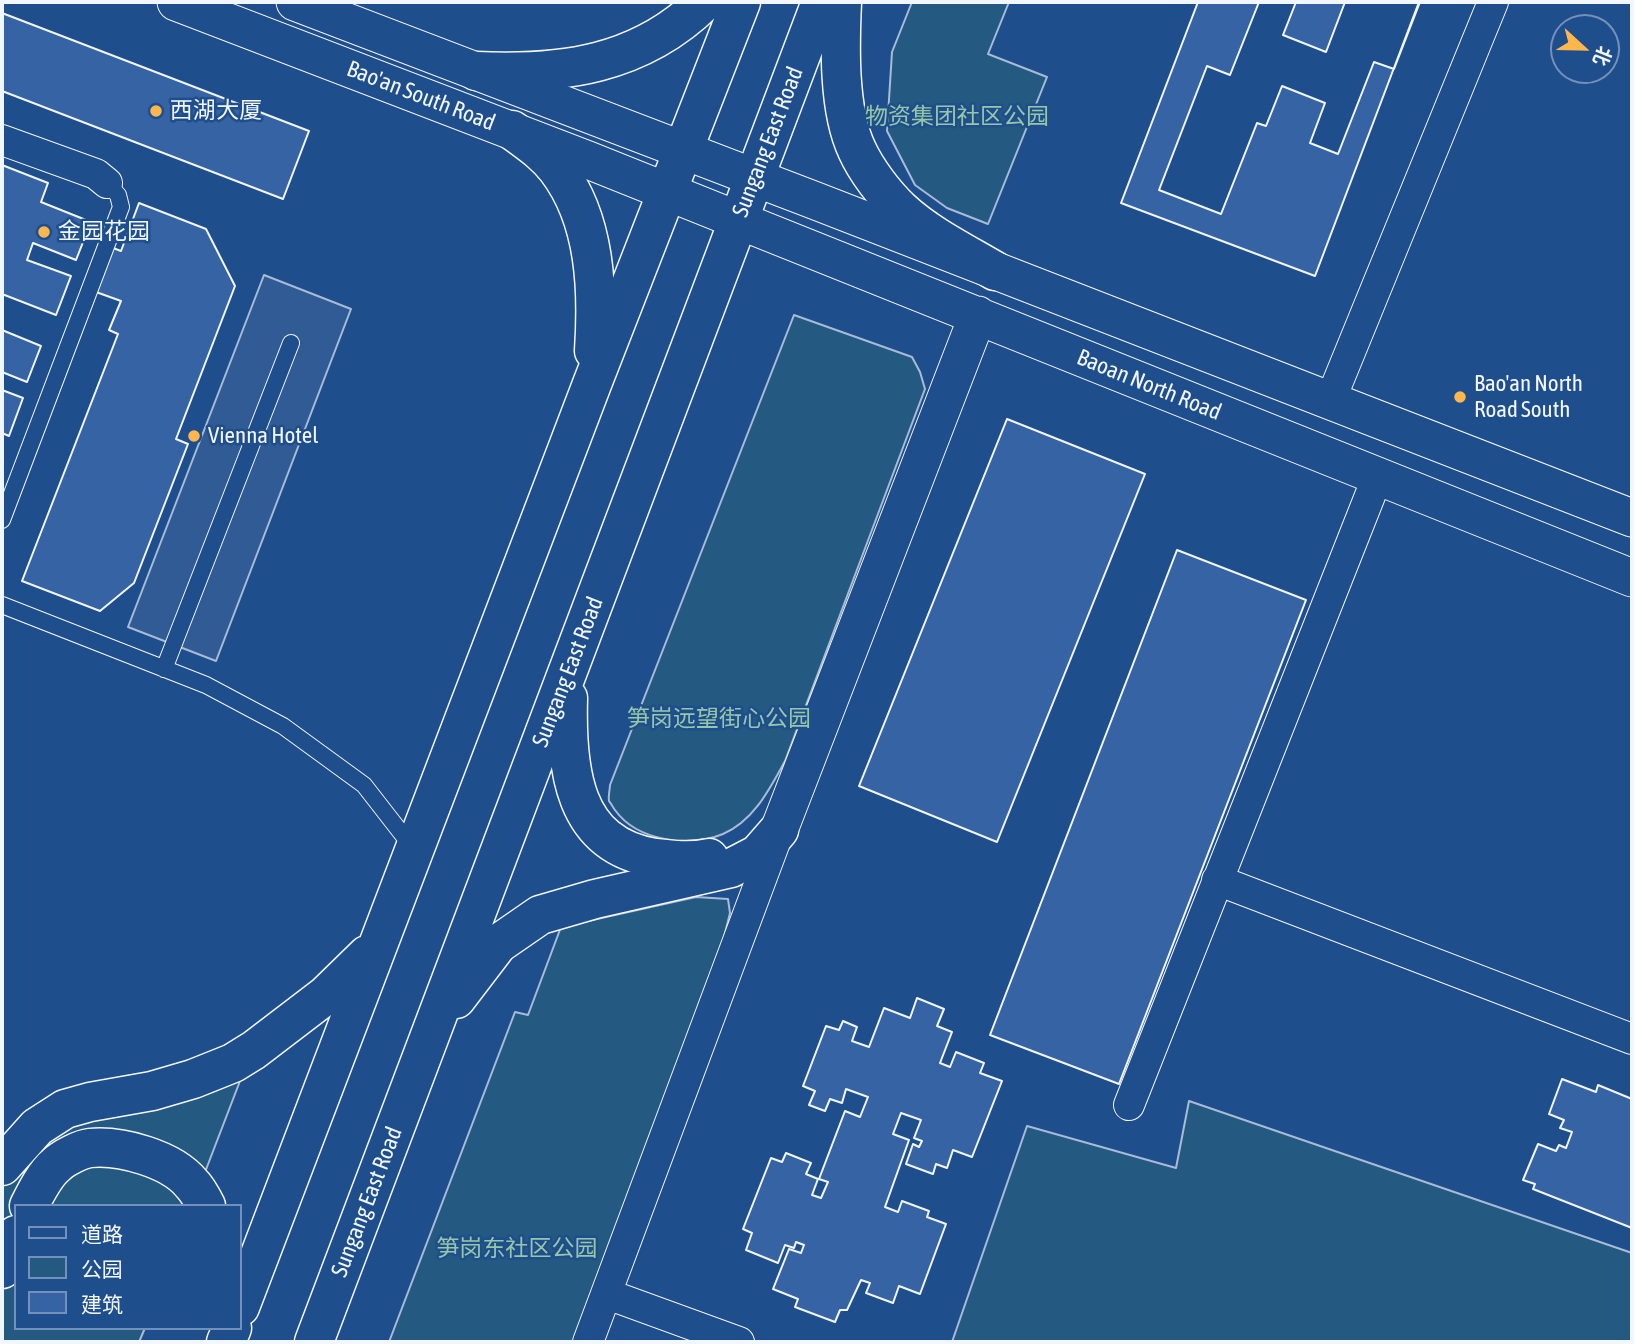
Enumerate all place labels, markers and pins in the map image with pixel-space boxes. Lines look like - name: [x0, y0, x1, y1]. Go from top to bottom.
- place label: 西湖大厦: [170, 97, 262, 125]
- marker: 西湖大厦: [148, 103, 164, 119]
- place label: 金园花园: [58, 218, 150, 246]
- marker: 金园花园: [36, 224, 52, 240]
- place label: Bao'an North Road South: [1474, 370, 1583, 424]
- marker: Bao'an North Road South: [1452, 389, 1468, 405]
- place label: Vienna Hotel: [208, 422, 318, 450]
- marker: Vienna Hotel: [186, 428, 202, 444]

